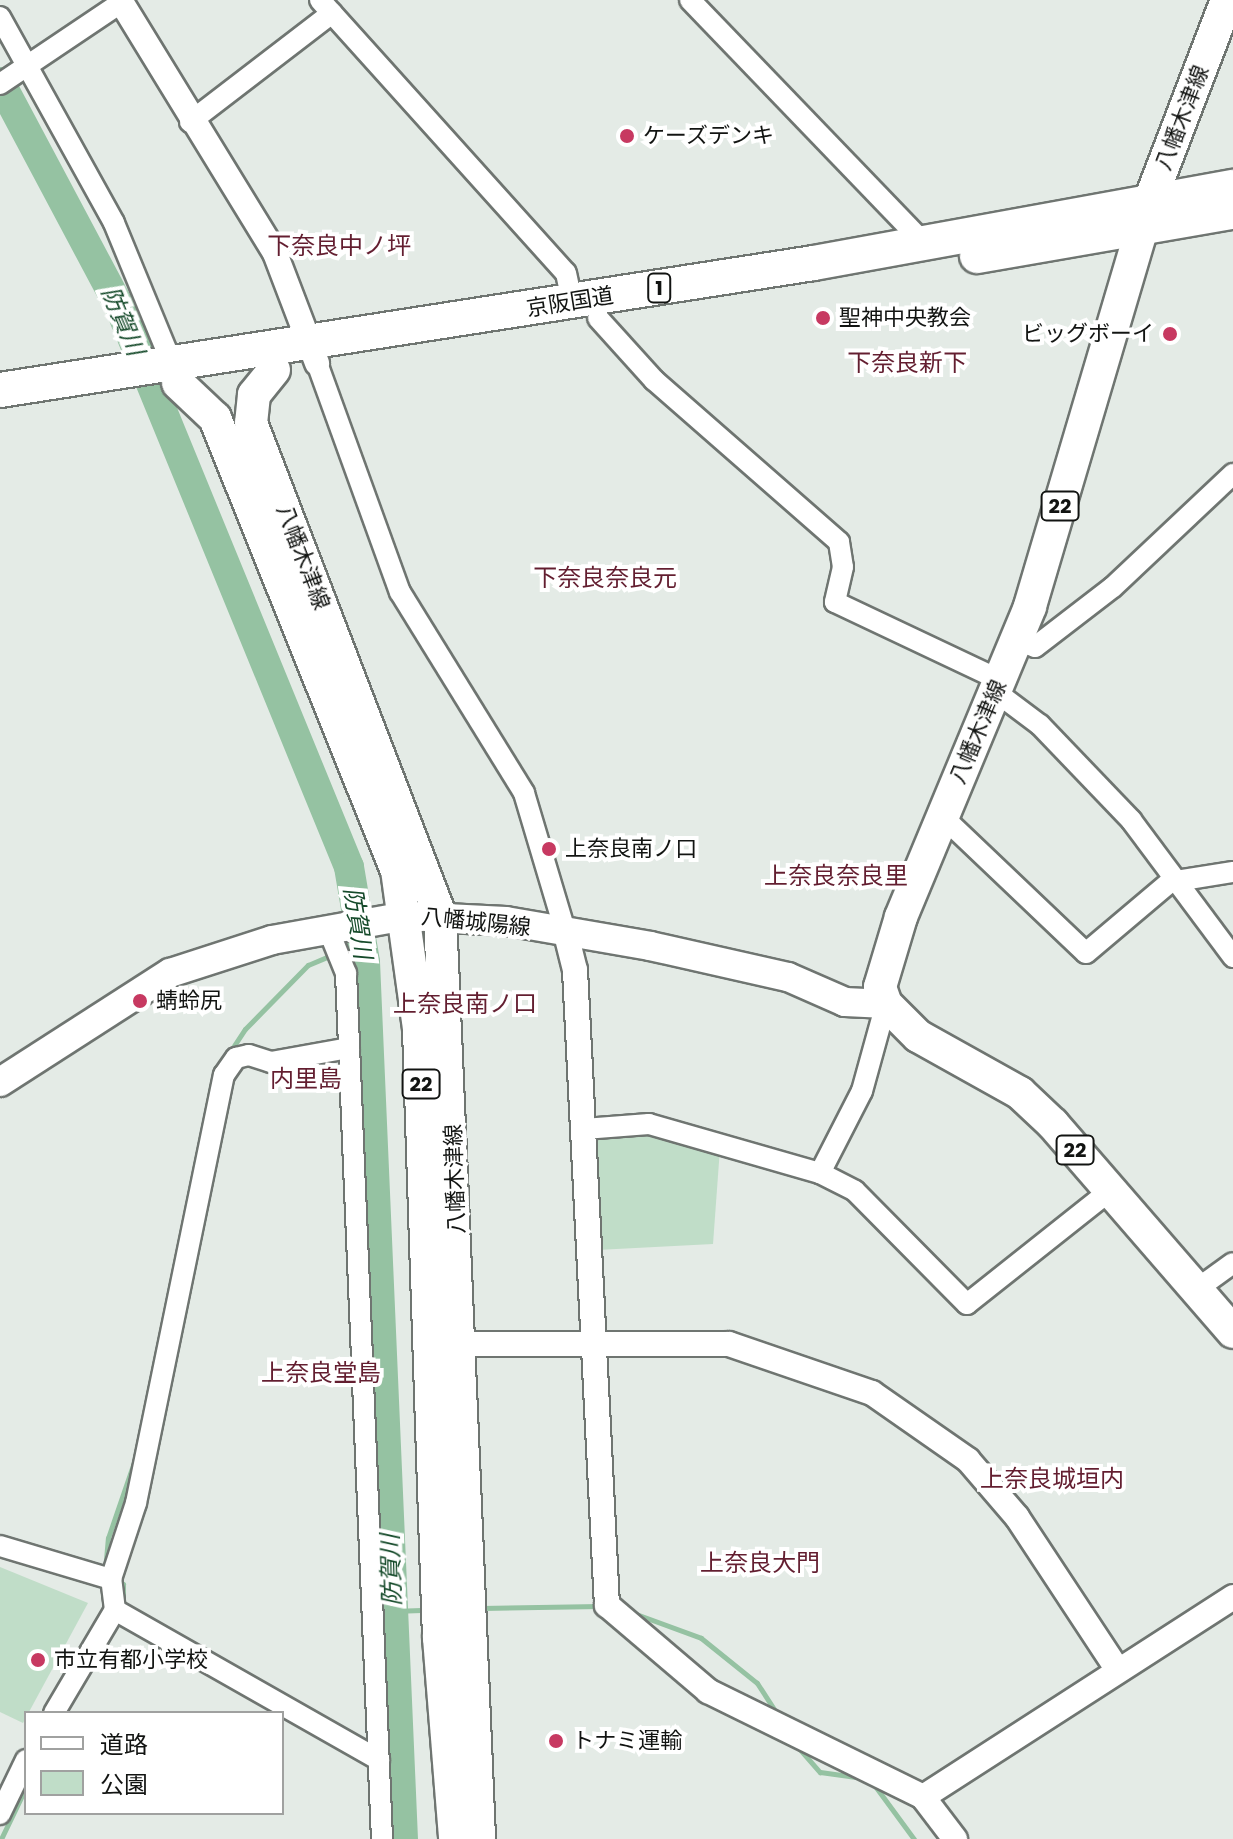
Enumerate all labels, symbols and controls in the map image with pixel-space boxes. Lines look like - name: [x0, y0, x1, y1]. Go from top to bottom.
- street label: 八幡木津線: [1150, 62, 1214, 174]
- place label: ケーズデンキ: [643, 123, 775, 149]
- marker: ケーズデンキ: [618, 127, 636, 145]
- district label: 下奈良中ノ坪: [267, 232, 411, 260]
- road number: 1: [647, 272, 671, 304]
- water label: 防賀川: [96, 282, 150, 360]
- street label: 京阪国道: [524, 282, 616, 322]
- place label: 聖神中央教会: [839, 305, 971, 331]
- marker: 聖神中央教会: [814, 309, 832, 327]
- place label: ビッグボーイ: [1022, 321, 1154, 347]
- marker: ビッグボーイ: [1161, 325, 1179, 343]
- district label: 下奈良新下: [847, 349, 967, 377]
- road number: 22: [1040, 490, 1080, 522]
- street label: 八幡木津線: [271, 501, 335, 613]
- district label: 下奈良奈良元: [533, 564, 677, 592]
- street label: 八幡木津線: [944, 676, 1012, 788]
- place label: 上奈良南ノ口: [565, 836, 697, 862]
- marker: 上奈良南ノ口: [540, 840, 558, 858]
- district label: 上奈良奈良里: [764, 862, 908, 890]
- water label: 防賀川: [338, 885, 378, 961]
- street label: 八幡城陽線: [420, 903, 532, 941]
- place label: 蜻蛉尻: [156, 988, 222, 1014]
- district label: 上奈良南ノ口: [393, 990, 537, 1018]
- marker: 蜻蛉尻: [131, 992, 149, 1010]
- district label: 内里島: [270, 1065, 342, 1093]
- road number: 22: [401, 1068, 441, 1100]
- street label: 八幡木津線: [440, 1124, 470, 1234]
- road number: 22: [1055, 1134, 1095, 1166]
- district label: 上奈良堂島: [261, 1359, 381, 1387]
- district label: 上奈良城垣内: [980, 1465, 1124, 1493]
- water label: 防賀川: [375, 1534, 407, 1606]
- district label: 上奈良大門: [700, 1549, 820, 1577]
- place label: 市立有都小学校: [54, 1647, 208, 1673]
- marker: 市立有都小学校: [29, 1651, 47, 1669]
- legend: [24, 1711, 284, 1815]
- text: 道路: [100, 1728, 148, 1761]
- place label: トナミ運輸: [572, 1728, 682, 1754]
- marker: トナミ運輸: [547, 1732, 565, 1750]
- text: 公園: [100, 1768, 148, 1801]

